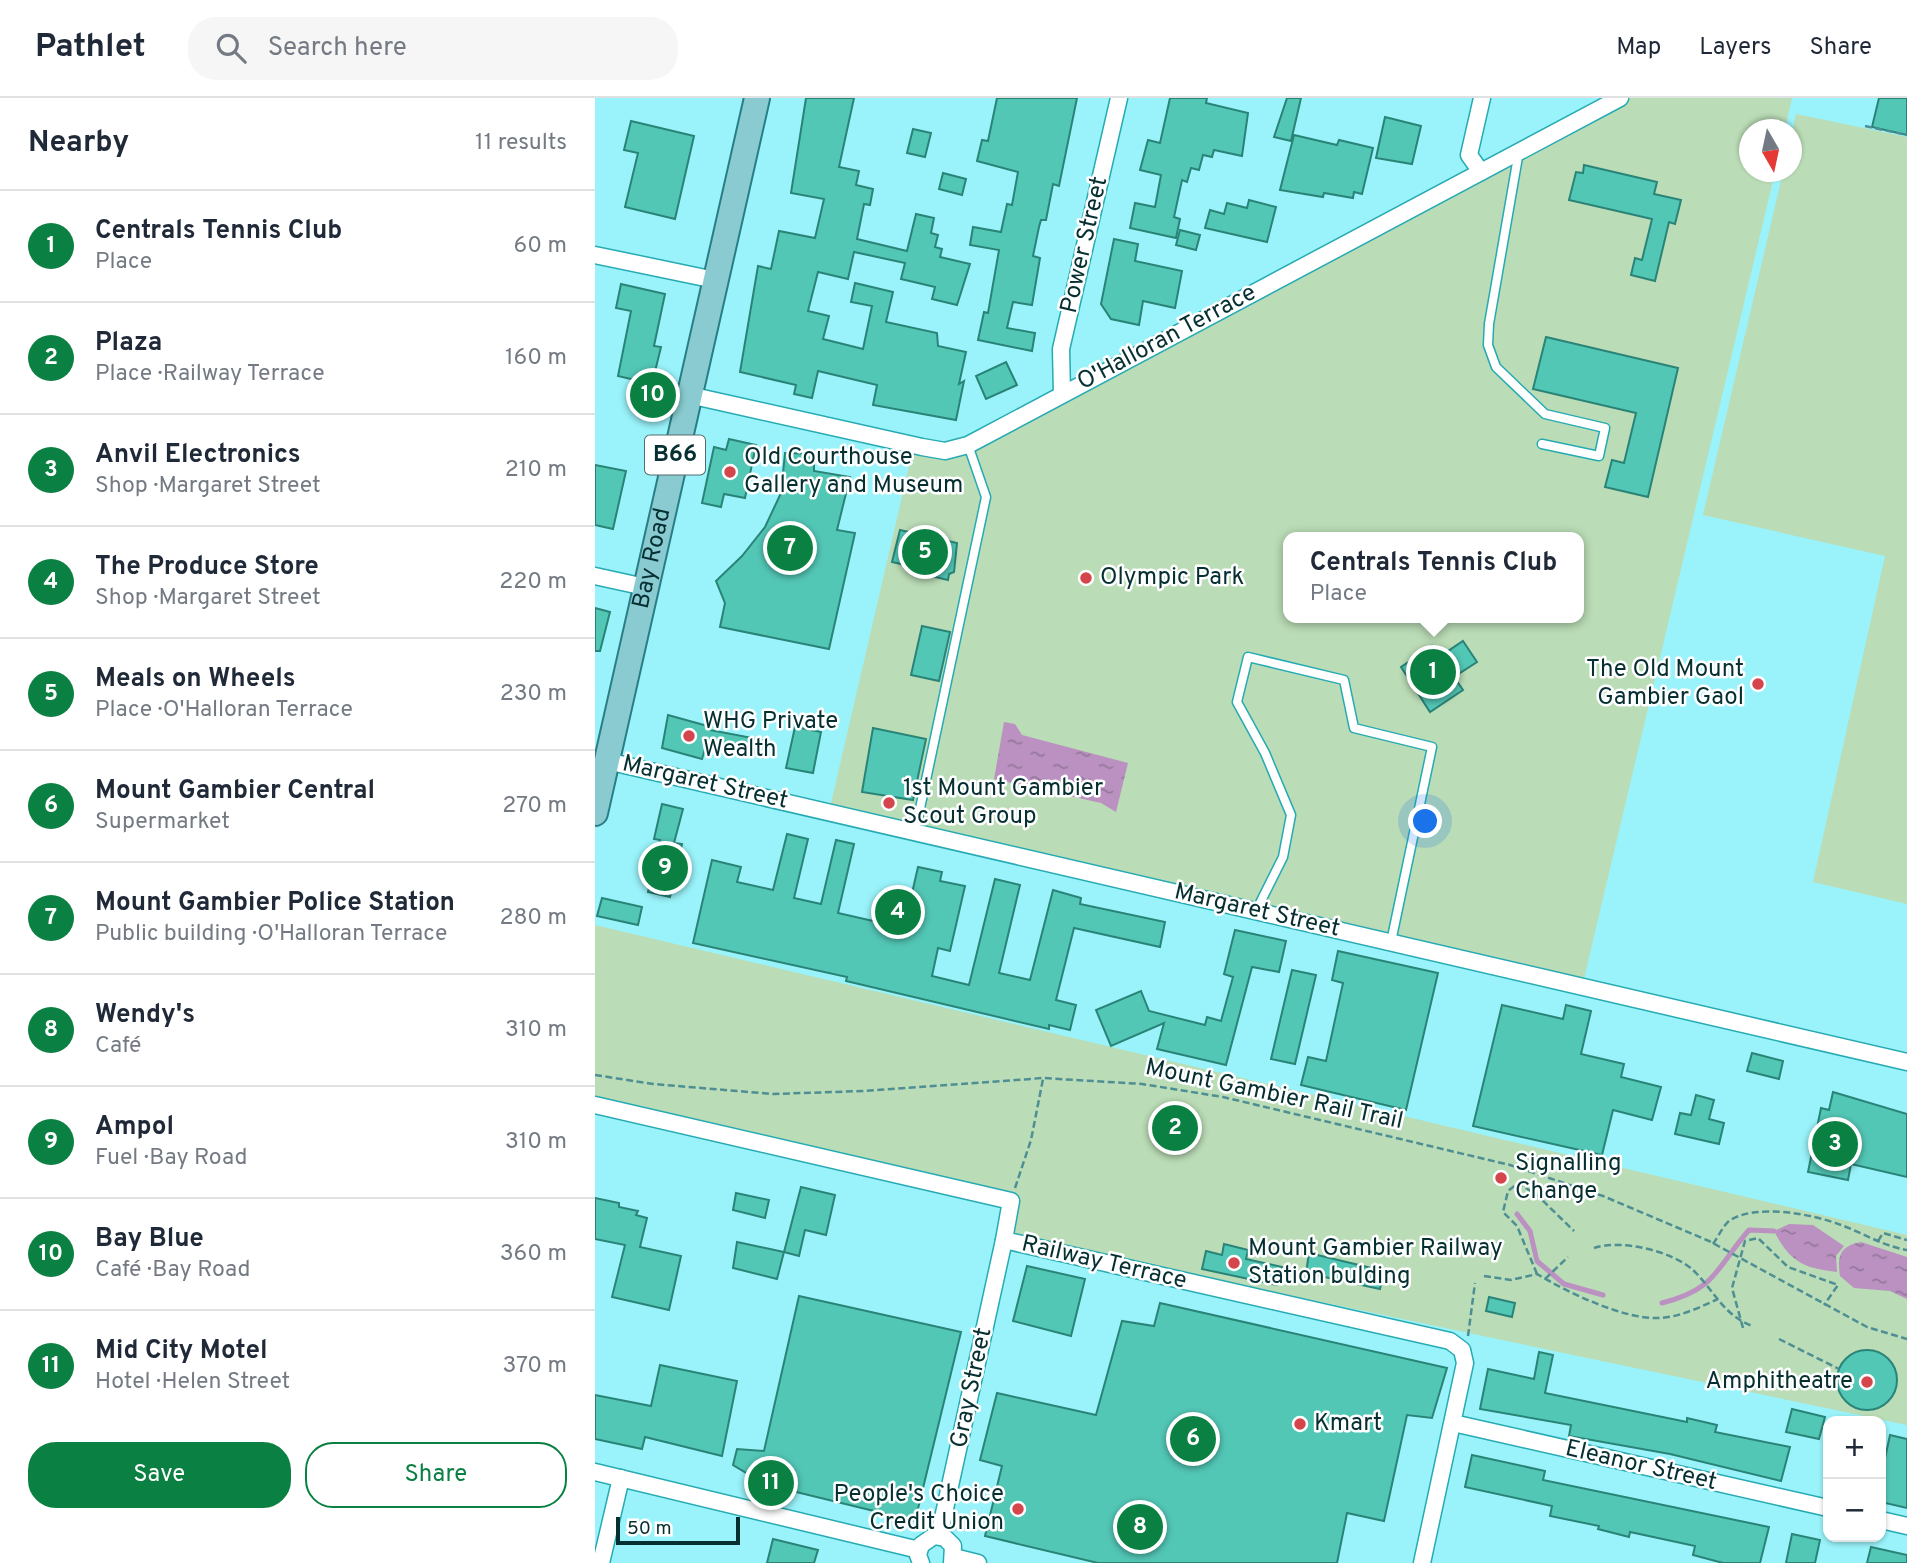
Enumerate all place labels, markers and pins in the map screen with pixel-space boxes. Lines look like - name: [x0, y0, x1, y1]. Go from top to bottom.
- pin: 10: [630, 369, 676, 421]
- place label: Old Courthouse Gallery and Museum: [744, 443, 963, 501]
- marker: Old Courthouse Gallery and Museum: [722, 464, 738, 480]
- pin: 7: [767, 522, 813, 574]
- pin: 5: [902, 526, 948, 578]
- place label: Olympic Park: [1100, 563, 1244, 593]
- marker: Olympic Park: [1078, 570, 1094, 586]
- pin: 1: [1410, 646, 1456, 698]
- place label: The Old Mount Gambier Gaol: [1586, 655, 1744, 713]
- marker: The Old Mount Gambier Gaol: [1750, 676, 1766, 692]
- place label: WHG Private Wealth: [703, 707, 838, 765]
- marker: WHG Private Wealth: [681, 728, 697, 744]
- place label: 1st Mount Gambier Scout Group: [903, 774, 1103, 832]
- marker: 1st Mount Gambier Scout Group: [881, 795, 897, 811]
- pin: 9: [642, 842, 688, 894]
- pin: 4: [875, 886, 921, 938]
- pin: 2: [1152, 1102, 1198, 1154]
- pin: 3: [1812, 1118, 1858, 1170]
- place label: Signalling Change: [1515, 1149, 1621, 1207]
- marker: Signalling Change: [1493, 1170, 1509, 1186]
- place label: Mount Gambier Railway Station bulding: [1248, 1234, 1503, 1292]
- marker: Mount Gambier Railway Station bulding: [1226, 1255, 1242, 1271]
- place label: Amphitheatre: [1706, 1367, 1853, 1397]
- marker: Amphitheatre: [1859, 1374, 1875, 1390]
- place label: Kmart: [1314, 1409, 1382, 1439]
- pin: 6: [1170, 1413, 1216, 1465]
- marker: Kmart: [1292, 1416, 1308, 1432]
- pin: 11: [748, 1457, 794, 1509]
- place label: People's Choice Credit Union: [833, 1480, 1004, 1538]
- marker: People's Choice Credit Union: [1010, 1501, 1026, 1517]
- pin: 8: [1117, 1501, 1163, 1553]

